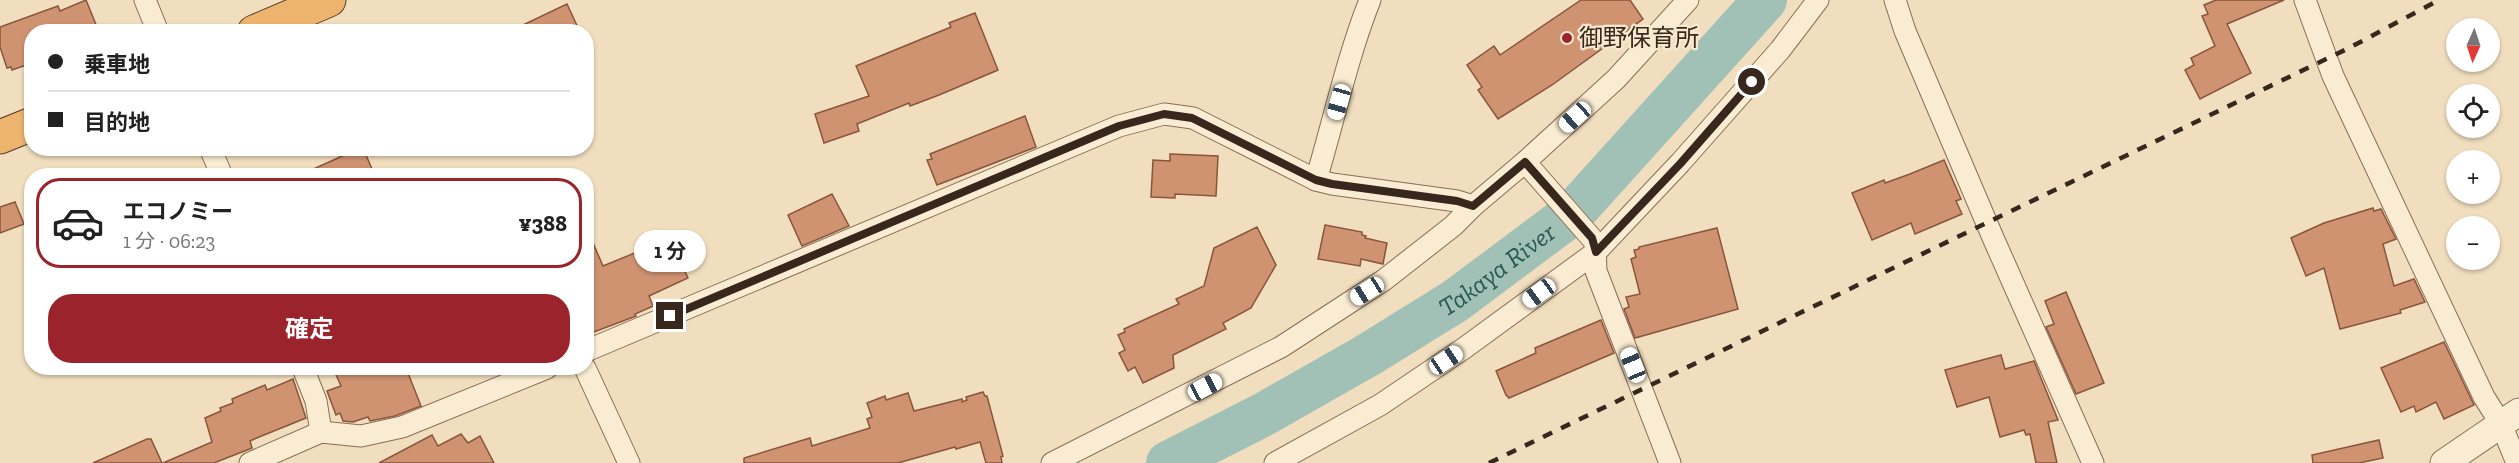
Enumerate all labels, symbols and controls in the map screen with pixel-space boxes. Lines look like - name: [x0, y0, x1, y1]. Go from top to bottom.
- north arrow: [2446, 18, 2500, 72]
- map controls: [2446, 18, 2500, 270]
- place label: 御野保育所: [1579, 23, 1699, 52]
- marker: 御野保育所: [1560, 31, 1574, 45]
- text: 乗車地: [84, 51, 150, 78]
- route start: [1738, 68, 1765, 95]
- car: [1325, 82, 1353, 122]
- button: locate: [2446, 84, 2500, 138]
- car: [1556, 98, 1594, 136]
- text: 目的地: [84, 109, 150, 136]
- button: +: [2446, 150, 2500, 204]
- icon: car: [51, 196, 105, 250]
- text: エコノミー: [123, 198, 233, 225]
- text: ¥388: [518, 210, 567, 237]
- water label: Takaya River: [1433, 216, 1562, 323]
- button: −: [2446, 216, 2500, 270]
- text: 1 分 · 06:23: [123, 229, 215, 253]
- callout: 1 分: [634, 229, 706, 271]
- text: 1 分: [654, 239, 686, 263]
- car: [1347, 274, 1387, 308]
- car: [1519, 275, 1559, 311]
- button: 確定: [48, 294, 570, 363]
- route end: [656, 302, 683, 329]
- car: [1426, 342, 1466, 378]
- car: [1618, 345, 1648, 385]
- car: [1185, 371, 1225, 403]

